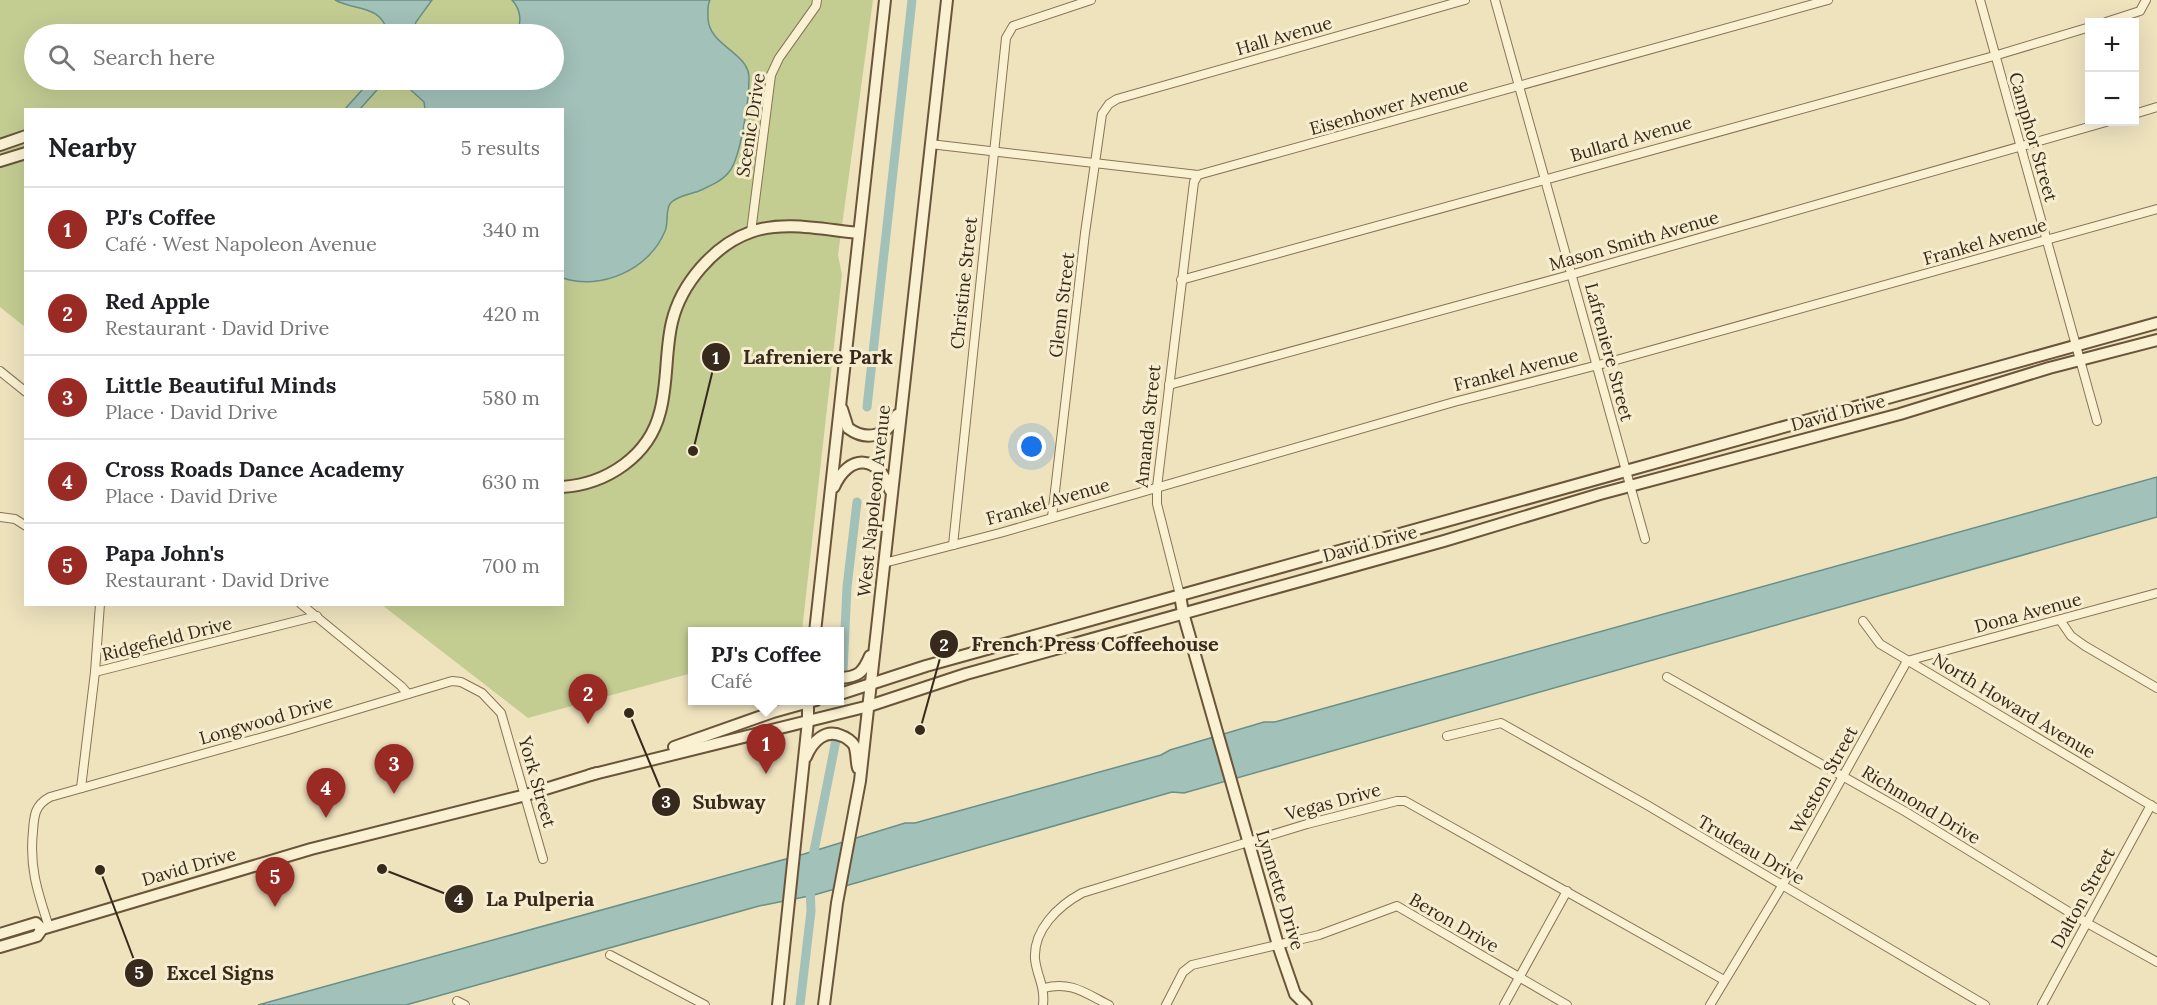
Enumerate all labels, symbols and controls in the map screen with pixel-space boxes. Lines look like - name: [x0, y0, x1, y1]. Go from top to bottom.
- street label: Hall Avenue: [1233, 11, 1335, 60]
- map controls: [2085, 18, 2139, 126]
- button: +: [2085, 18, 2139, 72]
- search box: [24, 24, 564, 90]
- icon: search: [45, 41, 78, 74]
- text: Search here: [93, 43, 215, 71]
- street label: Camphor Street: [2004, 69, 2063, 204]
- street label: Scenic Drive: [731, 71, 770, 178]
- button: −: [2085, 72, 2139, 126]
- street label: Eisenhower Avenue: [1307, 73, 1471, 140]
- street label: Bullard Avenue: [1568, 110, 1694, 167]
- text: Nearby: [48, 131, 136, 164]
- text: 5 results: [461, 135, 540, 160]
- text: PJ's Coffee: [105, 203, 216, 231]
- street label: Mason Smith Avenue: [1546, 205, 1722, 276]
- street label: Frankel Avenue: [1920, 213, 2050, 270]
- street label: Christine Street: [945, 216, 982, 350]
- text: 1: [63, 217, 72, 242]
- text: 340 m: [482, 217, 540, 242]
- text: Café · West Napoleon Avenue: [105, 231, 377, 256]
- street label: Glenn Street: [1044, 251, 1079, 359]
- street label: Lafreniere Street: [1580, 280, 1639, 424]
- text: Red Apple: [105, 287, 210, 315]
- text: 2: [62, 301, 73, 326]
- text: 420 m: [483, 301, 540, 326]
- text: Restaurant · David Drive: [105, 315, 329, 340]
- callout: Lafreniere Park: [701, 338, 905, 376]
- street label: Frankel Avenue: [1451, 343, 1581, 396]
- text: Lafreniere Park: [743, 344, 893, 369]
- text: 1: [712, 346, 720, 369]
- street label: Amanda Street: [1130, 363, 1165, 490]
- text: Little Beautiful Minds: [105, 371, 336, 399]
- text: 3: [62, 385, 73, 410]
- text: 580 m: [482, 385, 540, 410]
- street label: David Drive: [1788, 389, 1888, 436]
- text: Place · David Drive: [105, 399, 278, 424]
- street label: West Napoleon Avenue: [852, 404, 895, 598]
- your location: [1017, 432, 1046, 461]
- text: Cross Roads Dance Academy: [105, 455, 404, 483]
- text: 4: [62, 469, 73, 494]
- text: 630 m: [482, 469, 540, 494]
- street label: Frankel Avenue: [983, 473, 1113, 530]
- text: Place · David Drive: [105, 483, 278, 508]
- street label: David Drive: [1320, 520, 1420, 567]
- text: Papa John's: [105, 539, 224, 567]
- text: 5: [62, 553, 73, 578]
- text: 700 m: [483, 553, 540, 578]
- text: Restaurant · David Drive: [105, 567, 329, 592]
- street label: Dona Avenue: [1972, 587, 2084, 638]
- street label: Ridgefield Drive: [100, 611, 234, 666]
- callout: French Press Coffeehouse: [929, 625, 1230, 663]
- popup: [688, 627, 844, 705]
- text: French Press Coffeehouse: [971, 631, 1219, 656]
- text: 2: [939, 633, 949, 656]
- text: PJ's Coffee: [711, 640, 821, 668]
- street label: North Howard Avenue: [1929, 648, 2100, 764]
- text: Café: [711, 668, 752, 693]
- pin: 2: [568, 674, 608, 724]
- street label: Longwood Drive: [196, 689, 335, 750]
- street label: Weston Street: [1785, 722, 1863, 838]
- pin: 1: [746, 724, 786, 774]
- street label: York Street: [513, 733, 561, 830]
- pin: 3: [374, 744, 414, 794]
- street label: Richmond Drive: [1858, 760, 1985, 849]
- pin: 4: [306, 768, 346, 818]
- street label: Vegas Drive: [1282, 778, 1383, 826]
- callout: Subway: [651, 783, 778, 821]
- text: Subway: [693, 789, 765, 814]
- text: 3: [661, 790, 671, 813]
- street label: Trudeau Drive: [1694, 810, 1809, 890]
- street label: Lynnette Drive: [1251, 827, 1310, 953]
- street label: David Drive: [139, 842, 239, 891]
- street label: Dalton Street: [2045, 843, 2120, 952]
- pin: 5: [256, 858, 294, 907]
- callout: La Pulperia: [444, 880, 606, 918]
- text: La Pulperia: [486, 886, 595, 911]
- text: 4: [454, 887, 464, 910]
- street label: Beron Drive: [1405, 888, 1503, 958]
- callout: Excel Signs: [124, 954, 286, 992]
- text: Excel Signs: [166, 960, 274, 985]
- text: 5: [134, 961, 144, 984]

